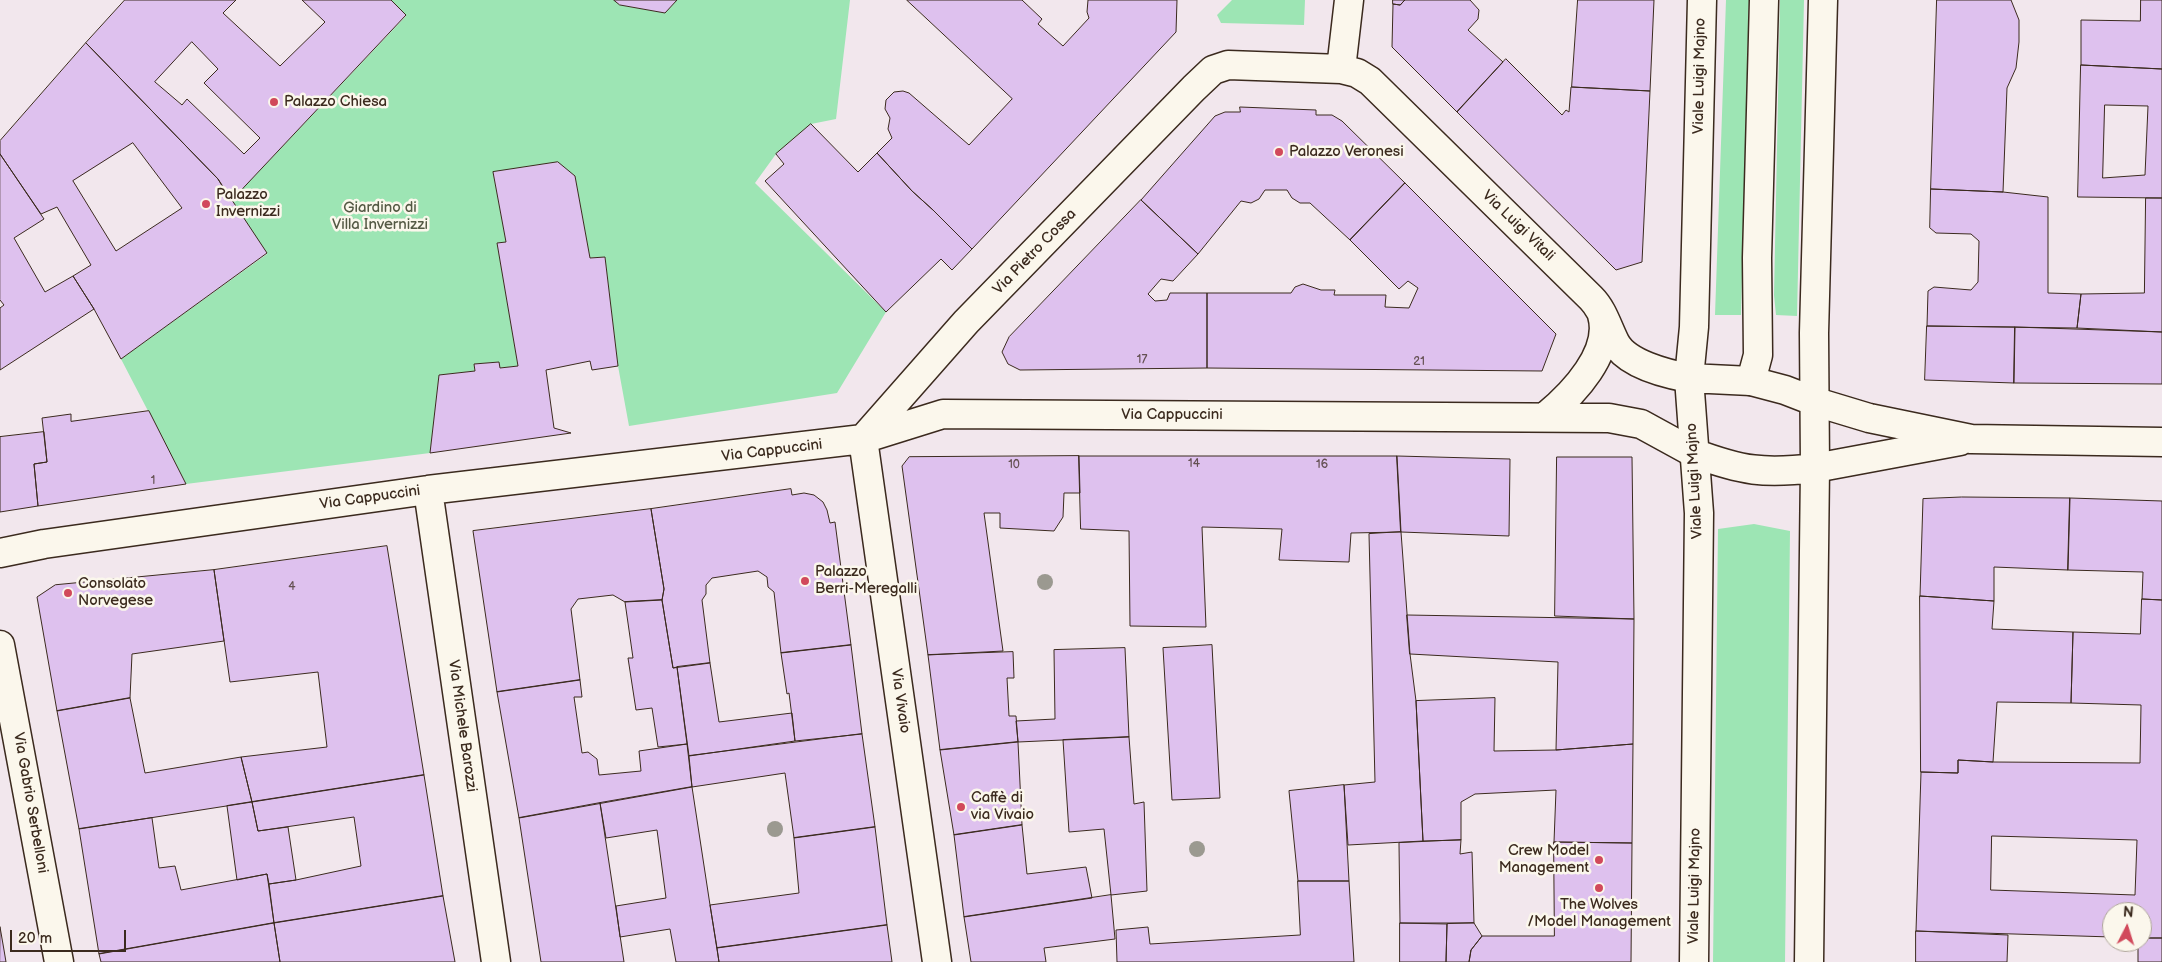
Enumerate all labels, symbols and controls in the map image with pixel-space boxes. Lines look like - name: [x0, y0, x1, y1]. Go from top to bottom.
- street label: Viale Luigi Majno: [1690, 18, 1710, 134]
- place label: Palazzo Chiesa: [284, 93, 387, 111]
- marker: Palazzo Chiesa: [268, 96, 280, 108]
- place label: Palazzo Veronesi: [1289, 143, 1404, 161]
- marker: Palazzo Veronesi: [1273, 146, 1285, 158]
- place label: Palazzo Invernizzi: [216, 186, 280, 221]
- street label: Via Luigi Vitali: [1478, 187, 1558, 265]
- marker: Palazzo Invernizzi: [200, 198, 212, 210]
- park label: Giardino di Villa Invernizzi: [332, 199, 428, 234]
- street label: Via Pietro Cossa: [990, 205, 1080, 299]
- house number: 17: [1137, 353, 1147, 367]
- house number: 21: [1413, 355, 1425, 369]
- street label: Via Cappuccini: [1121, 406, 1223, 424]
- street label: Viale Luigi Majno: [1683, 423, 1707, 539]
- street label: Via Cappuccini: [721, 436, 823, 466]
- house number: 14: [1188, 457, 1200, 471]
- house number: 10: [1008, 458, 1020, 472]
- house number: 16: [1316, 458, 1328, 472]
- house number: 1: [151, 474, 155, 488]
- street label: Via Cappuccini: [318, 482, 422, 514]
- place label: Palazzo Berri-Meregalli: [815, 563, 917, 598]
- place label: Consolato Norvegese: [78, 575, 153, 610]
- marker: Palazzo Berri-Meregalli: [799, 575, 811, 587]
- house number: 4: [288, 580, 296, 594]
- marker: Consolato Norvegese: [62, 587, 74, 599]
- street label: Via Michele Barozzi: [444, 659, 480, 793]
- street label: Via Vivaio: [887, 667, 913, 735]
- street label: Via Gabrio Serbelloni: [9, 731, 51, 875]
- place label: Caffè di via Vivaio: [971, 789, 1034, 824]
- marker: Caffè di via Vivaio: [955, 801, 967, 813]
- street label: Viale Luigi Majno: [1685, 828, 1705, 944]
- place label: Crew Model Management: [1499, 842, 1589, 877]
- marker: Crew Model Management: [1593, 854, 1605, 866]
- marker: The Wolves /Model Management: [1593, 882, 1605, 894]
- place label: The Wolves /Model Management: [1527, 896, 1671, 931]
- north arrow: [2102, 902, 2152, 952]
- text: N: [2122, 904, 2134, 921]
- scale bar: [12, 920, 129, 952]
- text: 20 m: [18, 929, 52, 948]

